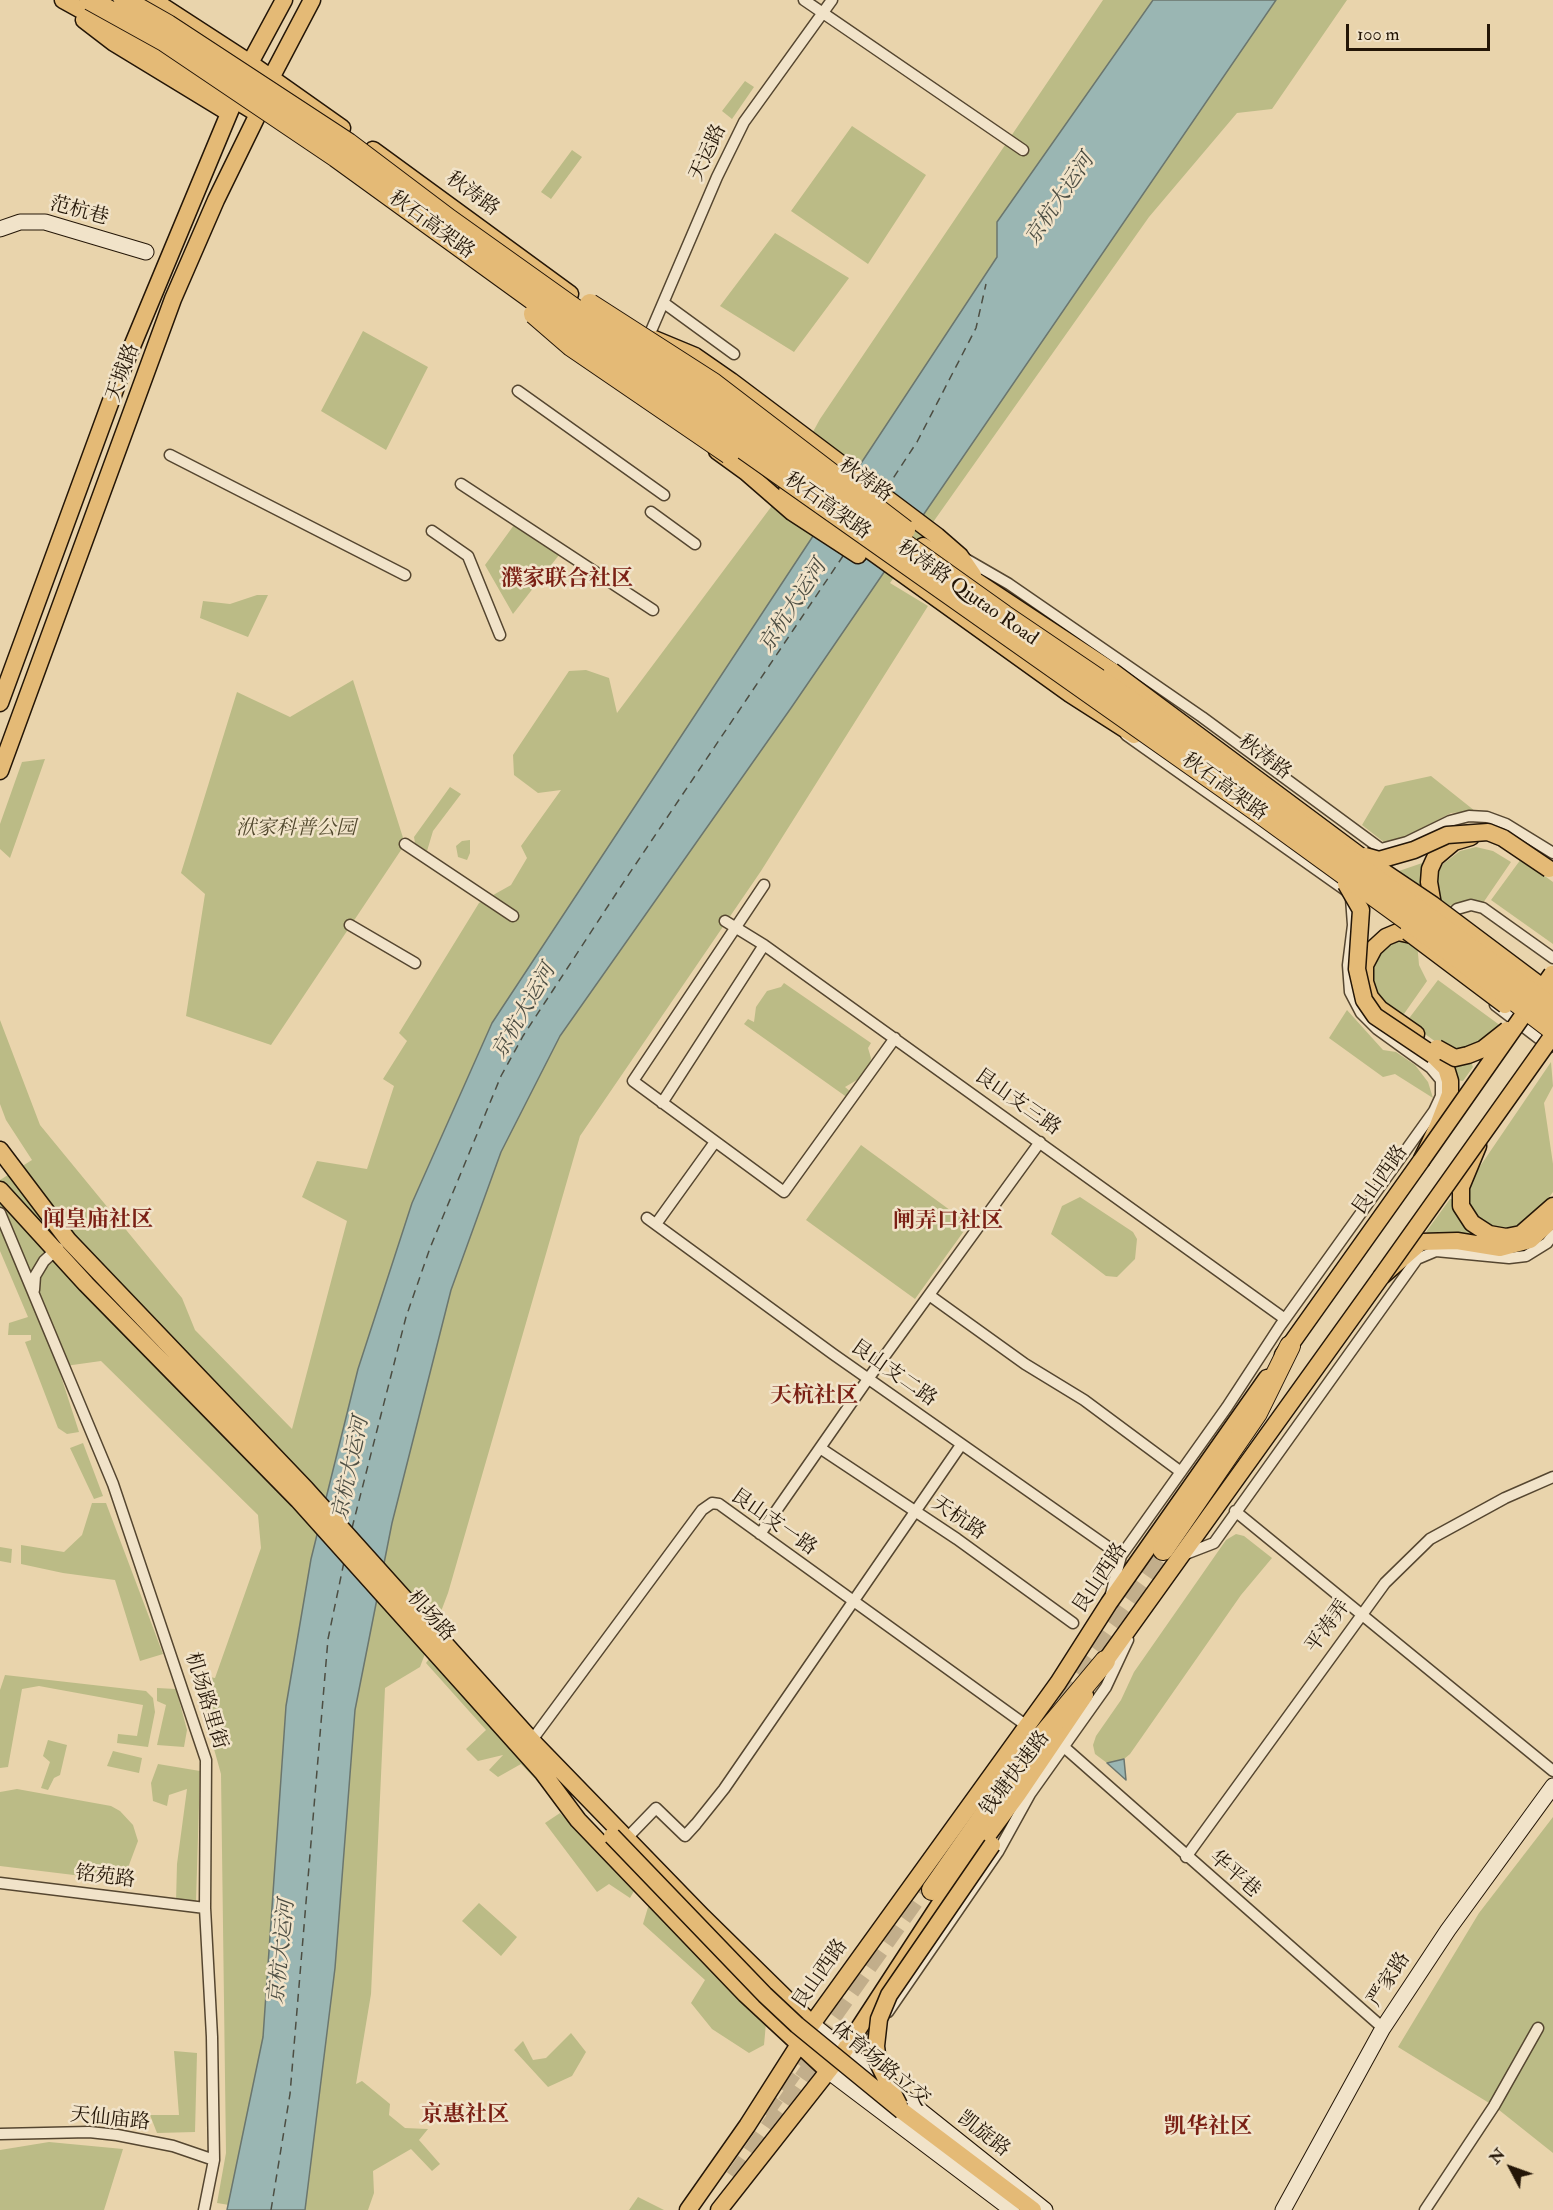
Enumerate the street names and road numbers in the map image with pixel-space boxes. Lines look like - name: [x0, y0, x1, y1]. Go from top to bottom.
- street label: 天运路: [685, 121, 733, 185]
- street label: 秋涛路: [441, 168, 503, 222]
- street label: 秋石高架路: [383, 187, 479, 265]
- street label: 范杭巷: [47, 193, 111, 231]
- street label: 天城路: [102, 341, 146, 405]
- street label: 秋涛路: [834, 454, 896, 508]
- street label: 秋石高架路: [779, 468, 875, 546]
- street label: 秋涛路 Qiutao Road: [892, 536, 1042, 652]
- street label: 秋涛路: [1233, 730, 1295, 786]
- street label: 秋石高架路: [1176, 749, 1272, 827]
- street label: 艮山支三路: [969, 1064, 1065, 1142]
- street label: 艮山西路: [1348, 1141, 1414, 1221]
- street label: 艮山支二路: [845, 1335, 941, 1413]
- street label: 艮山支一路: [725, 1484, 821, 1562]
- street label: 天杭路: [926, 1492, 990, 1546]
- street label: 艮山西路: [1069, 1539, 1133, 1619]
- street label: 机场路: [401, 1587, 459, 1647]
- street label: 平涛弄: [1302, 1596, 1356, 1658]
- street label: 机场路里街: [179, 1650, 231, 1752]
- street label: 钱塘快速路: [976, 1727, 1056, 1821]
- street label: 华平巷: [1203, 1846, 1265, 1904]
- street label: 铭苑路: [74, 1862, 136, 1894]
- street label: 艮山西路: [788, 1935, 854, 2015]
- street label: 严家路: [1364, 1948, 1416, 2012]
- street label: 体育场路立交: [826, 2018, 934, 2112]
- street label: 天仙庙路: [69, 2104, 151, 2136]
- street label: 凯旋路: [952, 2107, 1014, 2163]

